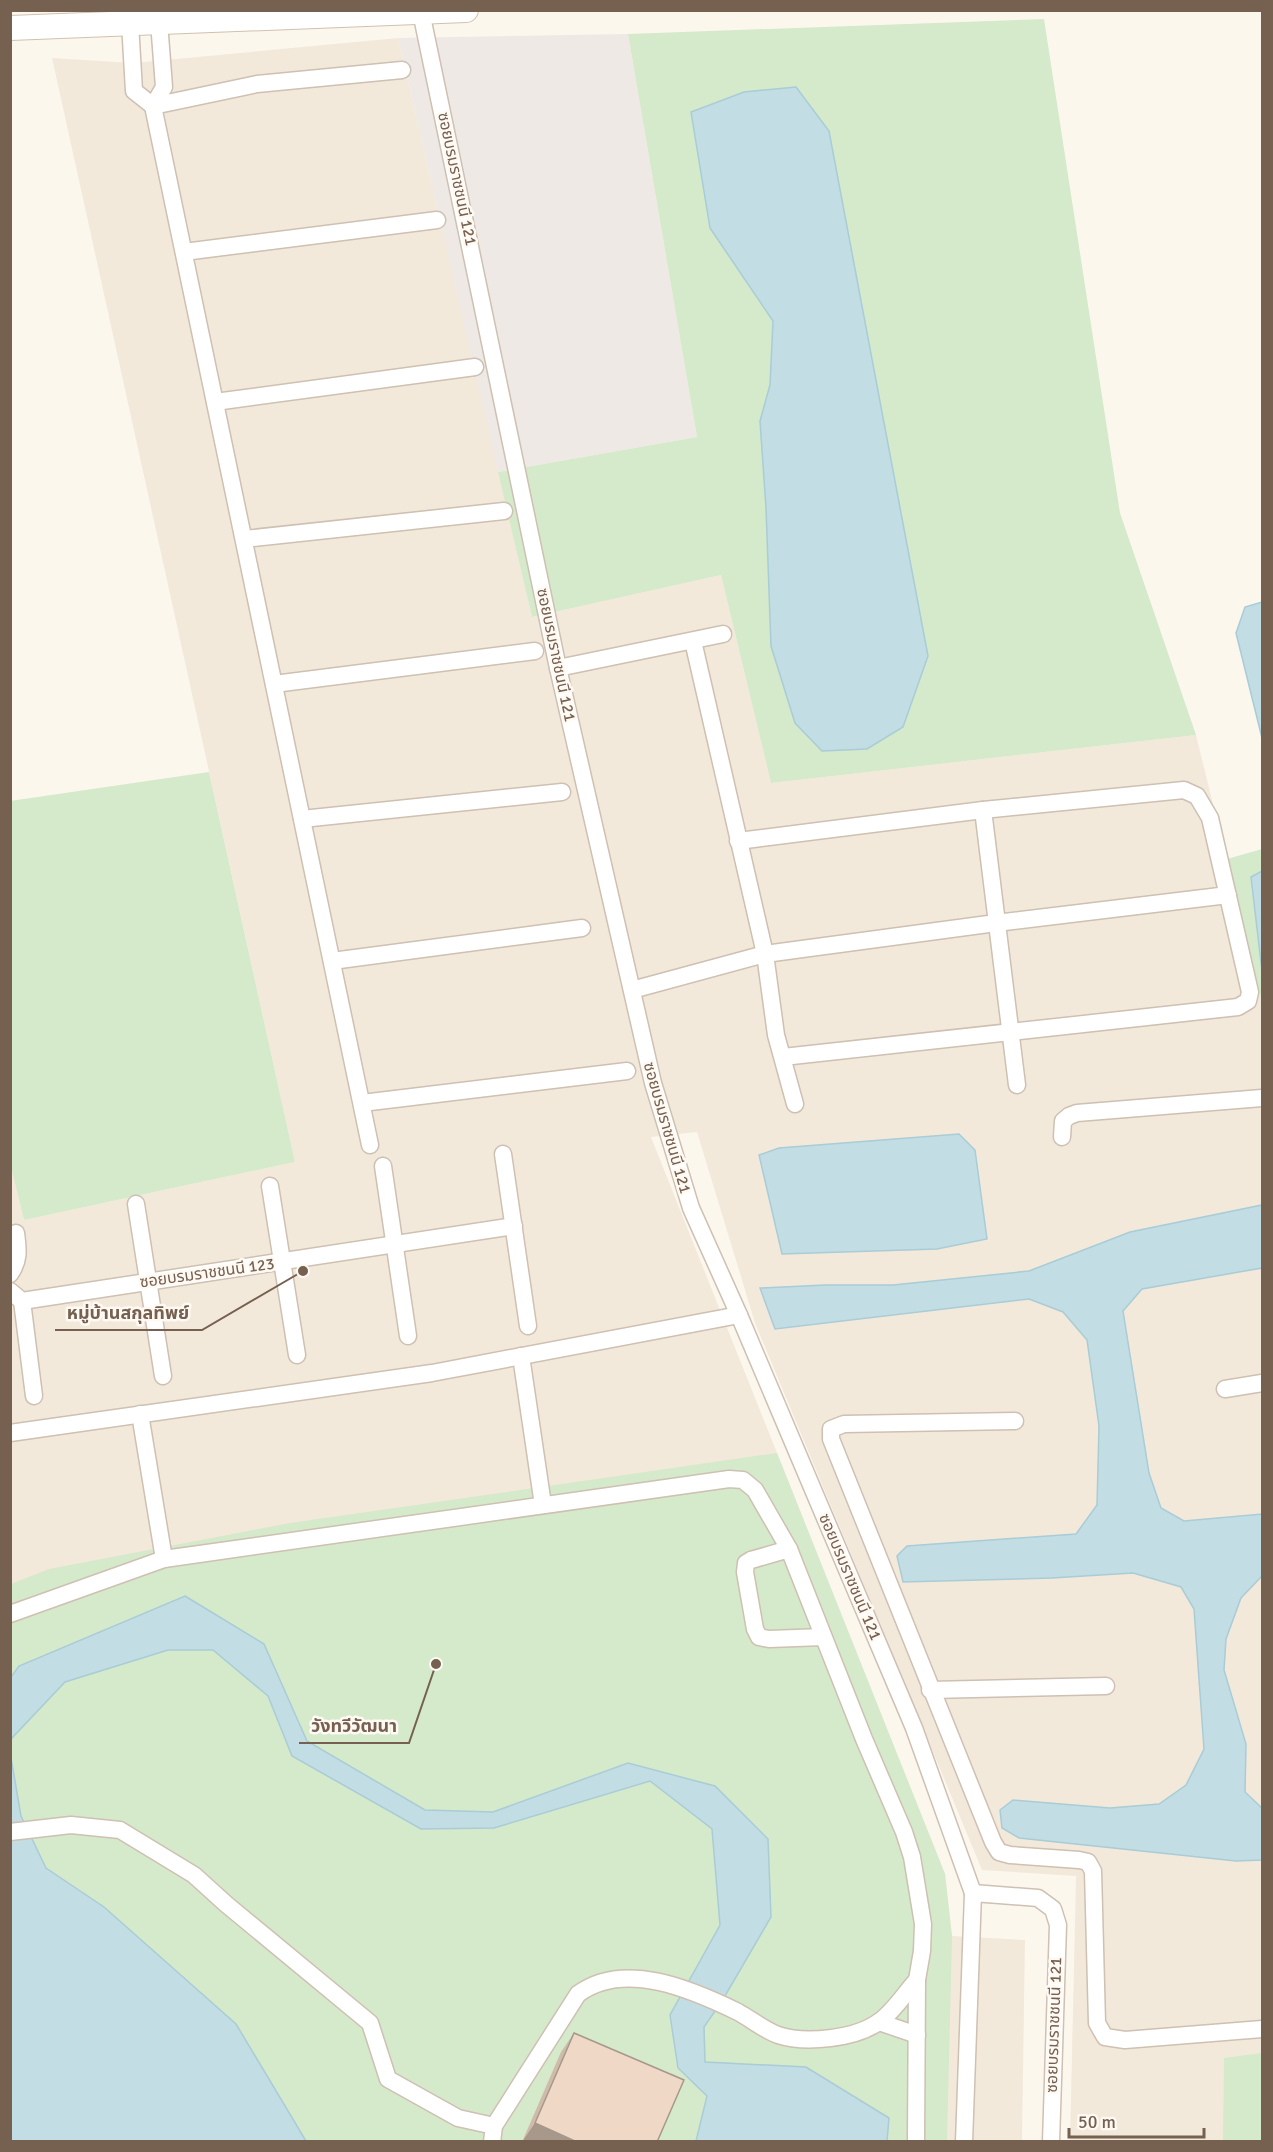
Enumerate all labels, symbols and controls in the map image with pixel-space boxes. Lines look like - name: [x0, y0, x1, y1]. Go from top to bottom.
- street label: ซอยบรมราชชนนี 121: [433, 110, 481, 248]
- street label: ซอยบรมราชชนนี 121: [532, 586, 580, 724]
- street label: ซอยบรมราชชนนี 121: [639, 1060, 695, 1196]
- street label: ซอยบรมราชชนนี 123: [138, 1254, 276, 1292]
- callout: หมู่บ้านสกุลทิพย์: [55, 1294, 202, 1330]
- text: หมู่บ้านสกุลทิพย์: [67, 1302, 189, 1324]
- street label: ซอยบรมราชชนนี 121: [814, 1511, 886, 1643]
- callout: วังทวีวัฒนา: [299, 1707, 409, 1743]
- text: วังทวีวัฒนา: [311, 1715, 397, 1737]
- street label: ซอยบรมราชชนนี 121: [1042, 1957, 1066, 2093]
- scale bar: [1069, 2101, 1204, 2139]
- text: 50 m: [1078, 2111, 1116, 2133]

